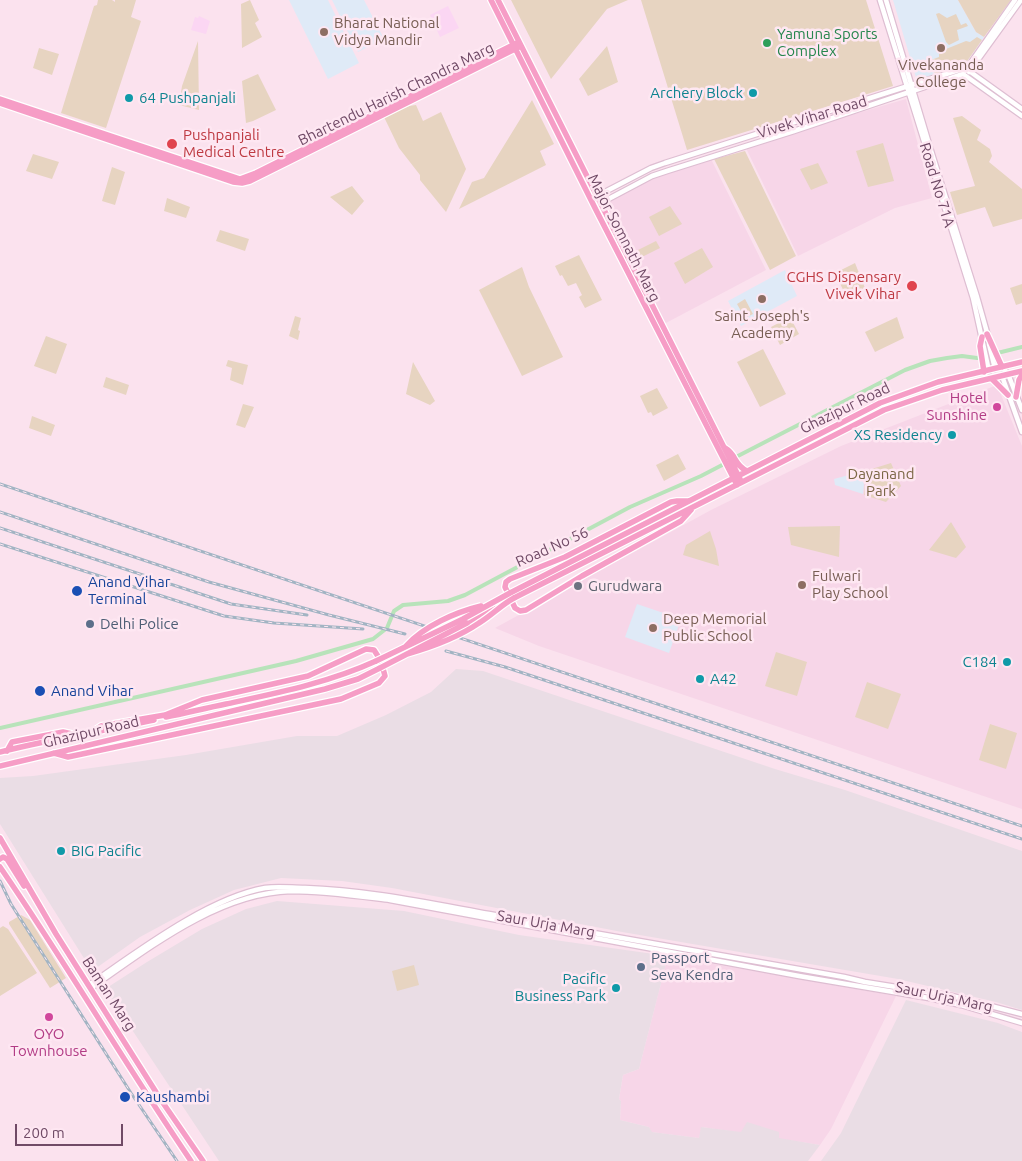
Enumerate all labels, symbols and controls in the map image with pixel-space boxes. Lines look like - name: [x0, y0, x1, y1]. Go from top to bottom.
- place label: Bharat National Vidya Mandir: [334, 14, 439, 49]
- place label: Yamuna Sports Complex: [777, 25, 878, 60]
- marker: Bharat National Vidya Mandir: [318, 26, 330, 38]
- marker: Yamuna Sports Complex: [761, 37, 773, 49]
- street label: Bhartendu Harish Chandra Marg: [295, 39, 497, 149]
- marker: Vivekananda College: [935, 42, 947, 54]
- place label: Vivekananda College: [898, 56, 984, 91]
- place label: Archery Block: [650, 84, 743, 102]
- marker: Archery Block: [747, 87, 759, 99]
- place label: 64 Pushpanjali: [139, 89, 236, 107]
- marker: 64 Pushpanjali: [123, 92, 135, 104]
- street label: Vivek Vihar Road: [755, 92, 869, 142]
- place label: Pushpanjali Medical Centre: [183, 126, 285, 161]
- marker: Pushpanjali Medical Centre: [165, 137, 179, 151]
- street label: Road No 71A: [916, 140, 958, 230]
- street label: Major Somnath Marg: [584, 171, 664, 305]
- place label: CGHS Dispensary Vivek Vihar: [786, 268, 901, 303]
- marker: CGHS Dispensary Vivek Vihar: [905, 279, 919, 293]
- marker: Saint Joseph's Academy: [756, 293, 768, 305]
- place label: Saint Joseph's Academy: [714, 307, 810, 342]
- street label: Ghazipur Road: [797, 378, 893, 438]
- place label: Hotel Sunshine: [926, 389, 987, 424]
- marker: Hotel Sunshine: [991, 401, 1003, 413]
- place label: XS Residency: [854, 426, 942, 444]
- marker: XS Residency: [946, 429, 958, 441]
- park label: Dayanand Park: [848, 465, 914, 500]
- street label: Road No 56: [513, 523, 591, 571]
- place label: Fulwari Play School: [812, 567, 888, 602]
- place label: Anand Vihar Terminal: [88, 573, 170, 608]
- place label: Gurudwara: [588, 577, 662, 595]
- marker: Fulwari Play School: [796, 579, 808, 591]
- marker: Gurudwara: [572, 580, 584, 592]
- marker: Anand Vihar Terminal: [70, 584, 84, 598]
- place label: Deep Memorial Public School: [663, 610, 766, 645]
- place label: Delhi Police: [100, 615, 179, 633]
- marker: Delhi Police: [84, 618, 96, 630]
- marker: Deep Memorial Public School: [647, 622, 659, 634]
- place label: C184: [962, 653, 997, 671]
- marker: C184: [1001, 656, 1013, 668]
- place label: A42: [710, 670, 737, 688]
- marker: A42: [694, 673, 706, 685]
- place label: Anand Vihar: [51, 682, 133, 700]
- marker: Anand Vihar: [33, 684, 47, 698]
- street label: Ghazipur Road: [41, 712, 141, 752]
- place label: BIG Pacific: [71, 842, 141, 860]
- marker: BIG Pacific: [55, 845, 67, 857]
- street label: Saur Urja Marg: [496, 907, 596, 941]
- place label: Passport Seva Kendra: [651, 949, 734, 984]
- street label: Baman Marg: [78, 953, 140, 1035]
- marker: Passport Seva Kendra: [635, 961, 647, 973]
- place label: Pacific Business Park: [515, 970, 606, 1005]
- street label: Saur Urja Marg: [894, 978, 994, 1016]
- marker: Pacific Business Park: [610, 982, 622, 994]
- marker: OYO Townhouse: [43, 1011, 55, 1023]
- place label: OYO Townhouse: [10, 1025, 88, 1060]
- place label: Kaushambi: [136, 1088, 210, 1106]
- marker: Kaushambi: [118, 1090, 132, 1104]
- scale bar: [18, 1114, 125, 1146]
- text: 200 m: [23, 1124, 65, 1141]

